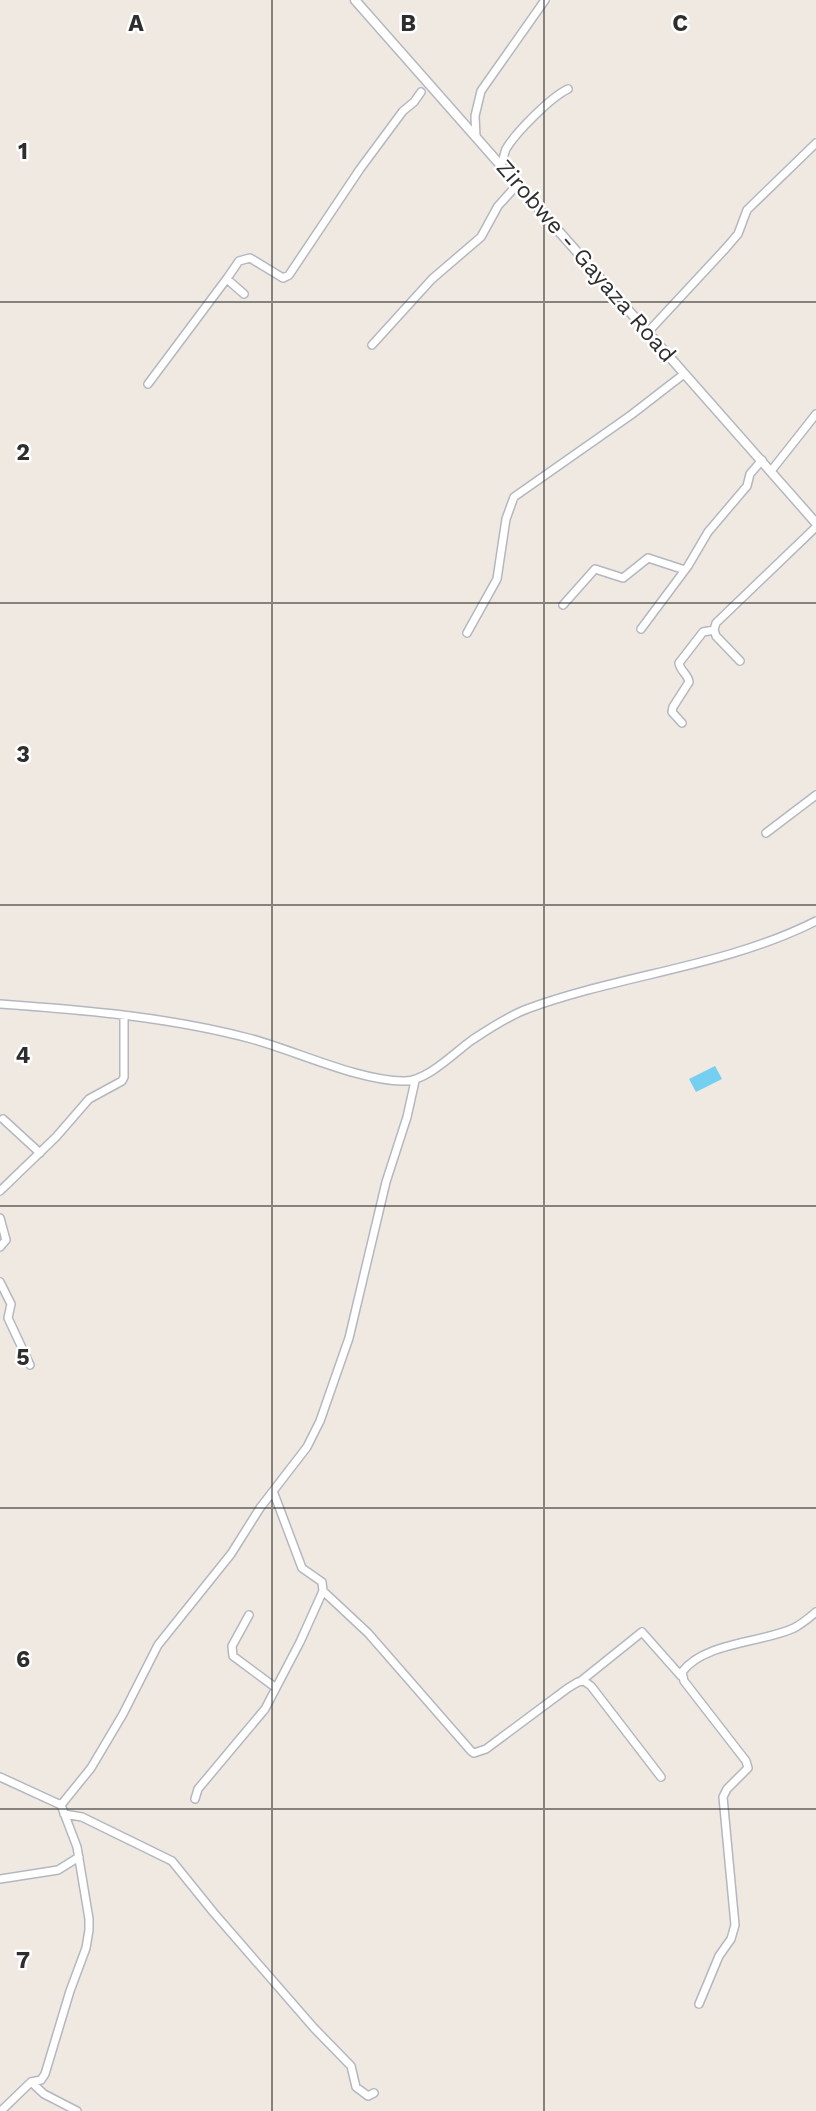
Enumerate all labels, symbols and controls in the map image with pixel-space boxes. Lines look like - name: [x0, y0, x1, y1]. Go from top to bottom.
- text: A: [128, 10, 144, 37]
- text: B: [400, 10, 416, 37]
- text: C: [672, 10, 688, 37]
- text: 1: [18, 138, 28, 165]
- street label: Zirobwe - Gayaza Road: [491, 154, 681, 368]
- text: 2: [16, 439, 30, 466]
- text: 3: [16, 741, 30, 768]
- text: 4: [16, 1042, 31, 1069]
- text: 5: [16, 1344, 30, 1371]
- text: 6: [16, 1646, 30, 1673]
- text: 7: [16, 1947, 30, 1974]

